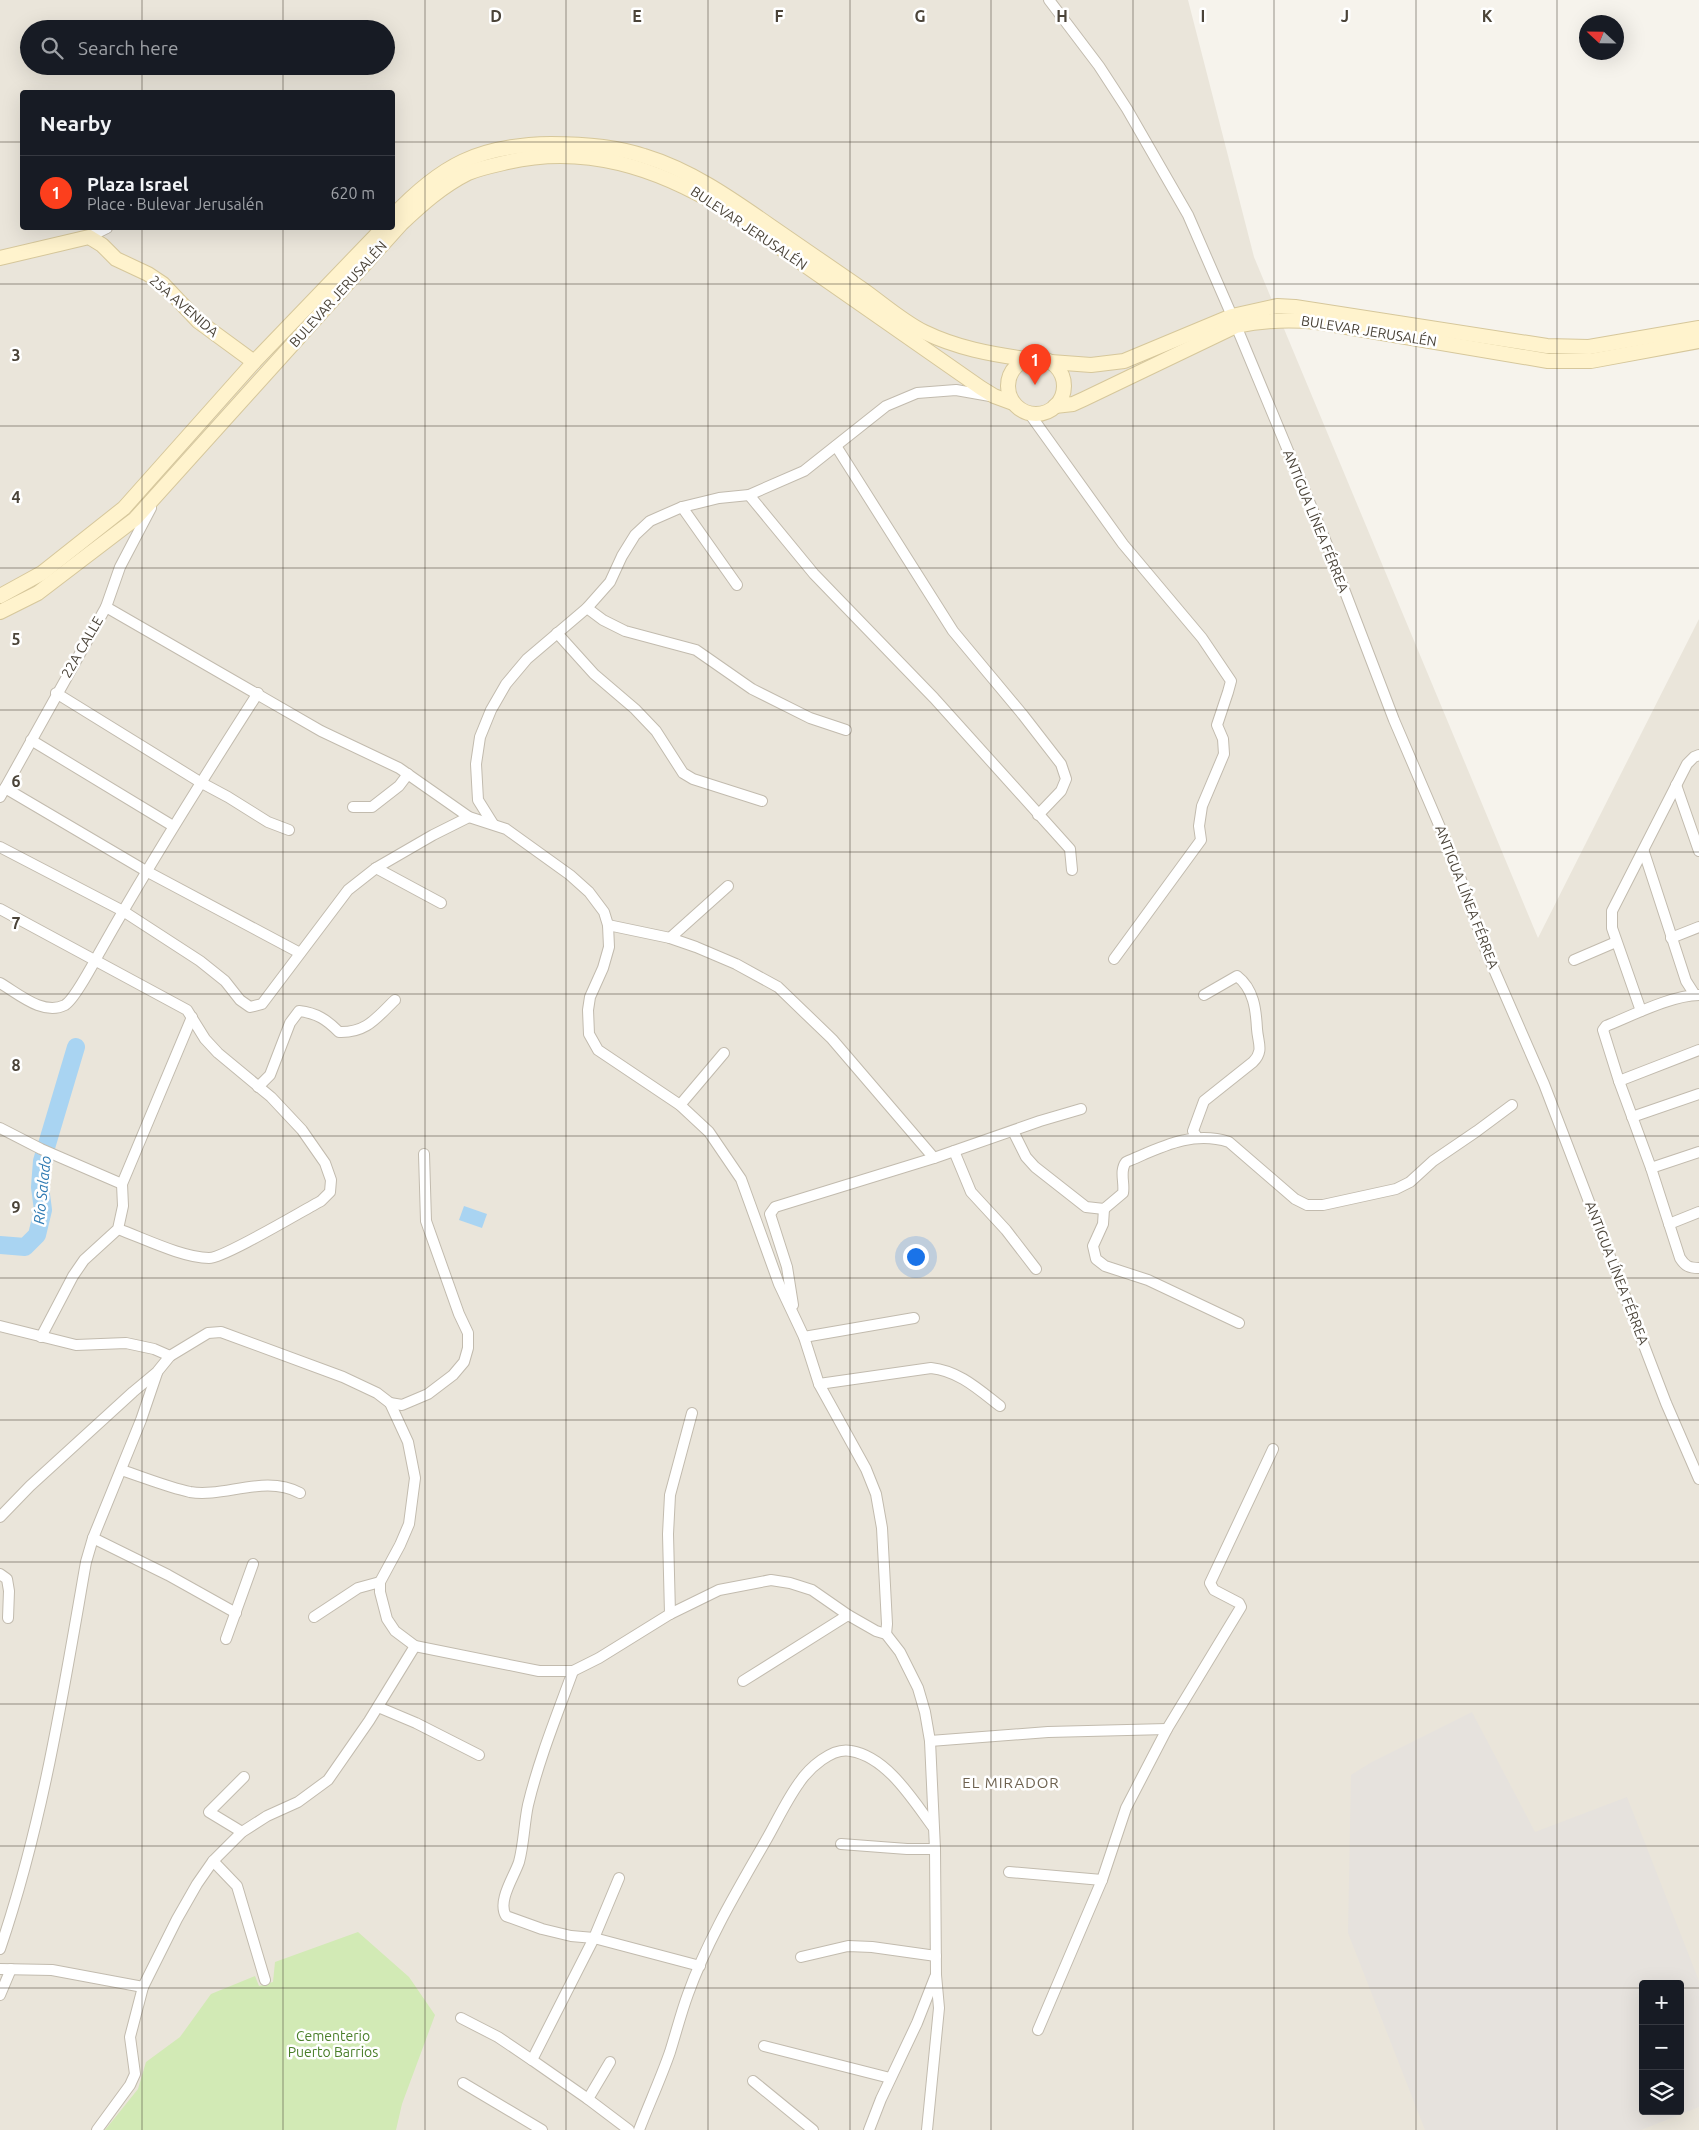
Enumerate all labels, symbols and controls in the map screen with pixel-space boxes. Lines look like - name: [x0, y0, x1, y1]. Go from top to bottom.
- text: D: [490, 7, 502, 25]
- text: E: [632, 7, 642, 25]
- text: F: [775, 7, 784, 25]
- text: G: [914, 7, 926, 25]
- text: H: [1056, 7, 1068, 25]
- text: I: [1201, 7, 1205, 25]
- text: J: [1341, 7, 1349, 25]
- text: K: [1482, 7, 1493, 25]
- north arrow: [1579, 15, 1624, 60]
- search box: [20, 20, 395, 75]
- icon: search: [38, 34, 66, 62]
- text: Search here: [78, 37, 178, 59]
- text: Nearby: [40, 111, 111, 135]
- text: Plaza Israel: [87, 173, 189, 195]
- street label: BULEVAR JERUSALÉN: [688, 182, 811, 273]
- text: 1: [51, 184, 61, 202]
- text: 620 m: [330, 184, 375, 202]
- text: Place · Bulevar Jerusalén: [87, 195, 264, 213]
- street label: BULEVAR JERUSALÉN: [285, 237, 390, 350]
- street label: 25A AVENIDA: [146, 272, 222, 340]
- street label: BULEVAR JERUSALÉN: [1300, 311, 1438, 350]
- pin: 1: [1019, 344, 1051, 385]
- text: 3: [11, 346, 21, 364]
- street label: ANTIGUA LÍNEA FÉRREA: [1280, 447, 1353, 595]
- text: 4: [11, 488, 21, 506]
- street label: 22A CALLE: [58, 613, 106, 681]
- text: 5: [11, 630, 21, 648]
- text: 6: [11, 772, 21, 790]
- street label: ANTIGUA LÍNEA FÉRREA: [1432, 823, 1503, 971]
- text: 7: [11, 914, 21, 932]
- text: 8: [11, 1056, 21, 1074]
- water label: Río Salado: [30, 1155, 54, 1225]
- text: 9: [11, 1198, 21, 1216]
- street label: ANTIGUA LÍNEA FÉRREA: [1582, 1199, 1653, 1347]
- your location: [903, 1244, 929, 1270]
- district label: EL MIRADOR: [962, 1774, 1060, 1791]
- map controls: [1639, 1980, 1684, 2115]
- button: +: [1639, 1980, 1684, 2025]
- button: −: [1639, 2025, 1684, 2070]
- park label: Cementerio Puerto Barrios: [288, 2028, 378, 2060]
- button: layers: [1639, 2070, 1684, 2115]

